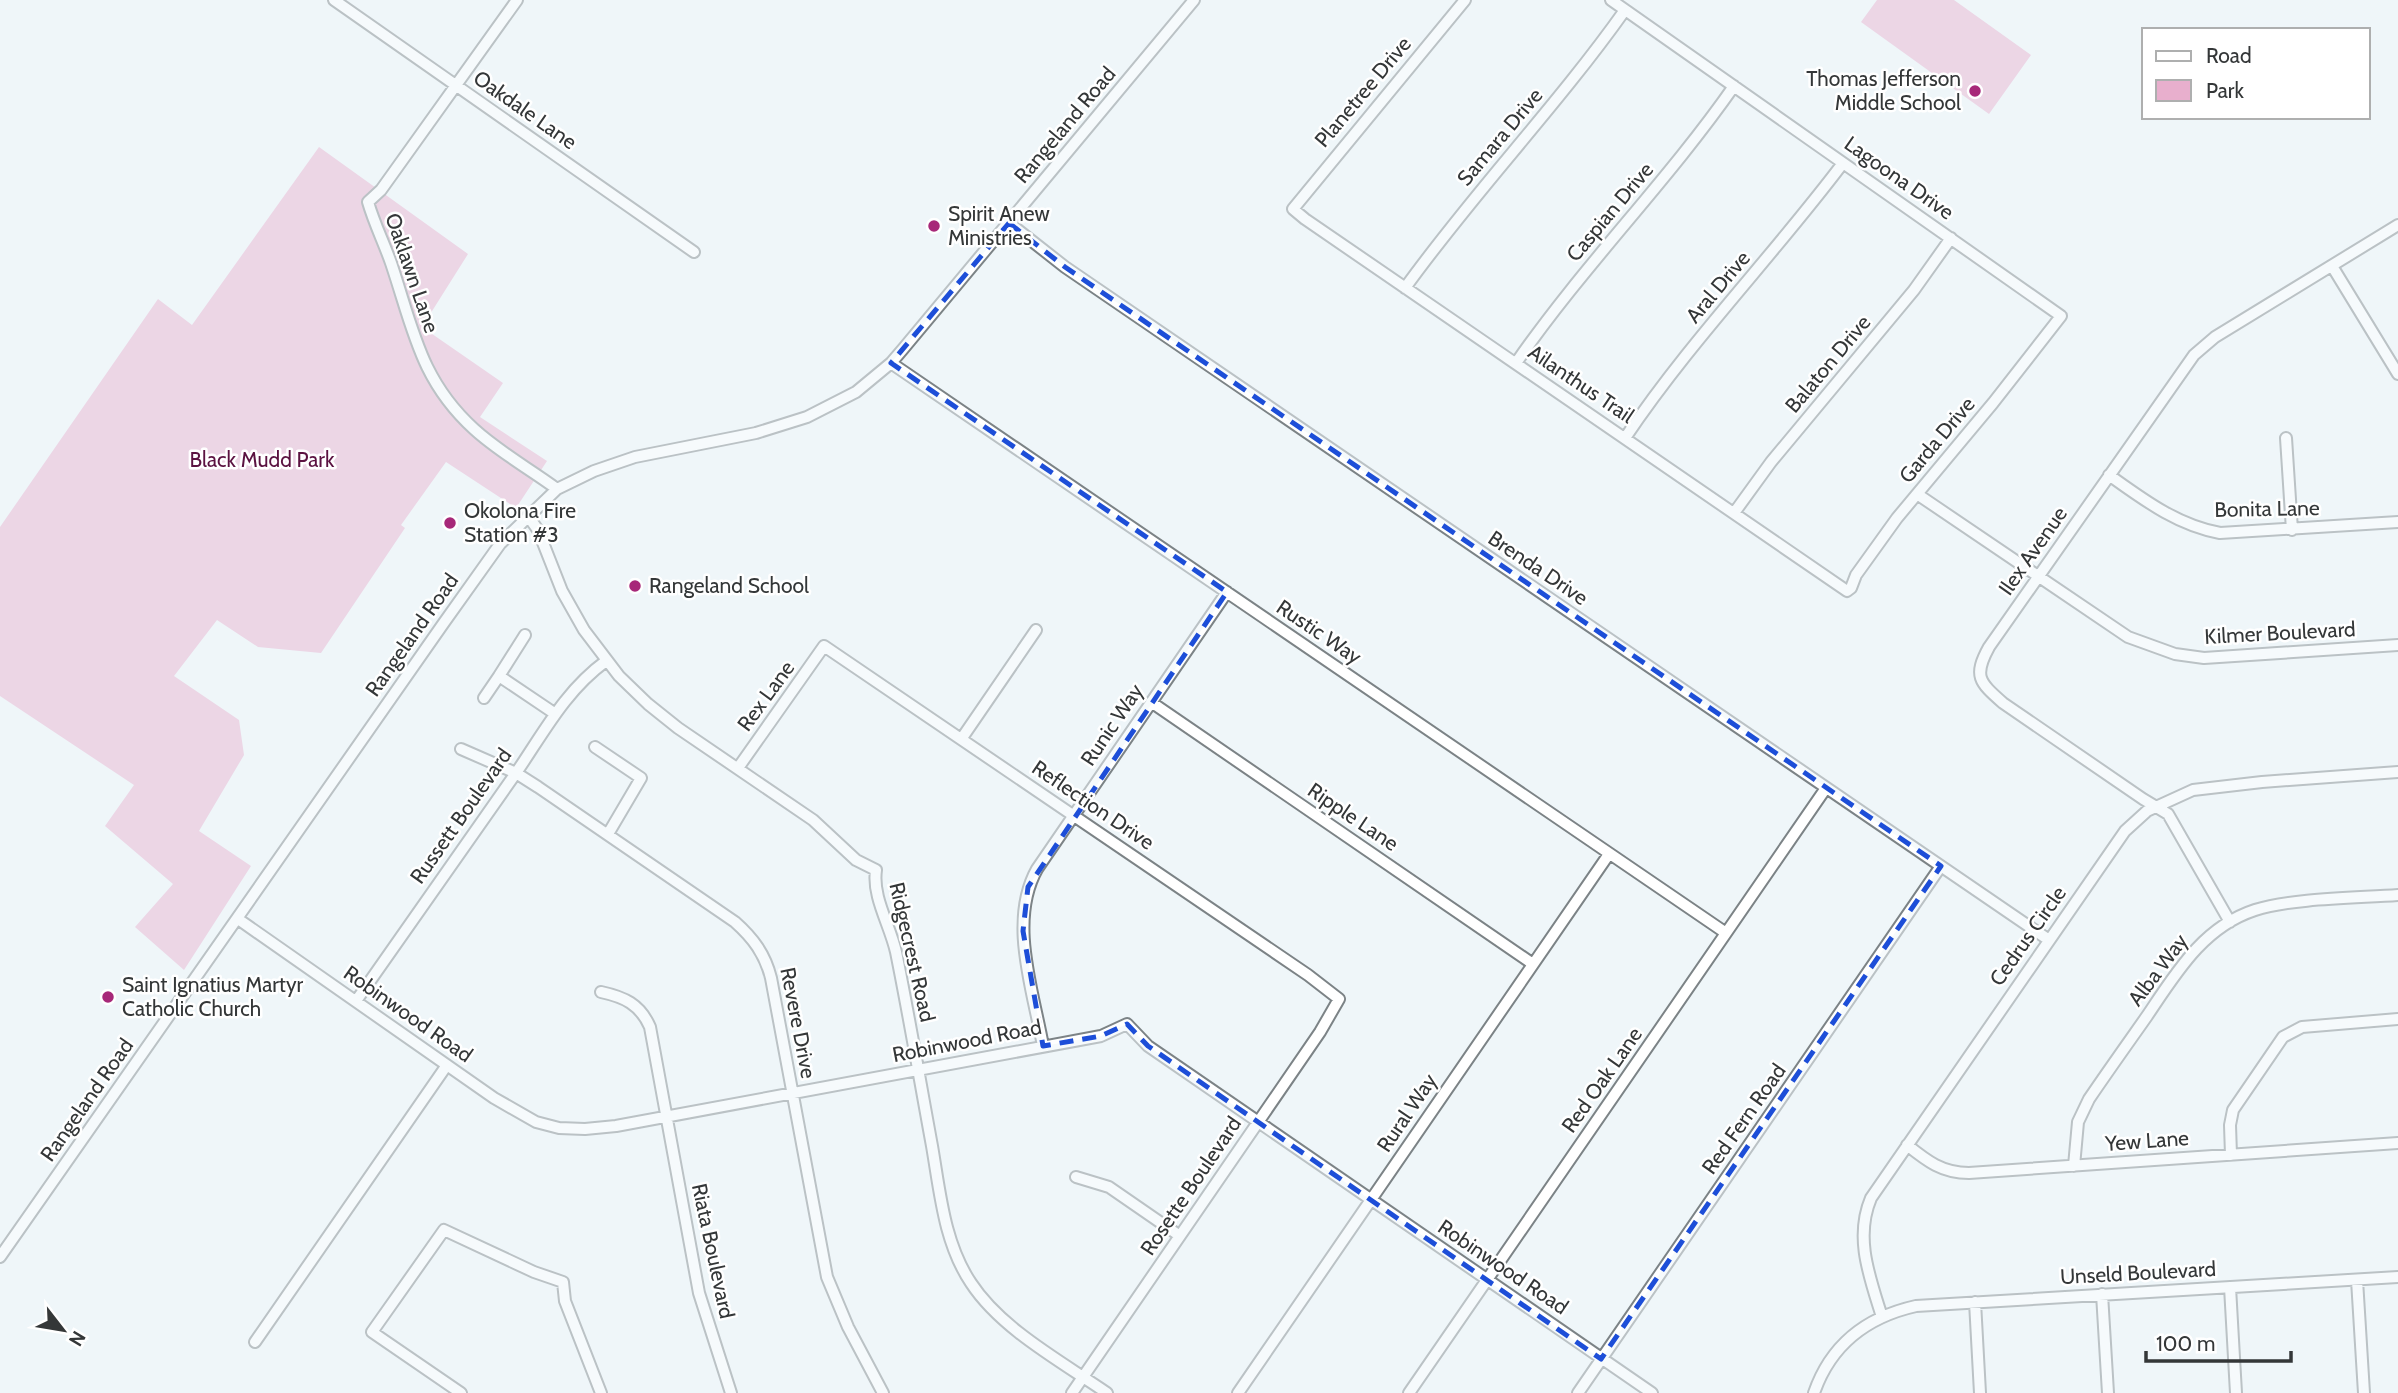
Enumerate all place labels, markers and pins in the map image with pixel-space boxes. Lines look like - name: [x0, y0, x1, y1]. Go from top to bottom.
- place label: Thomas Jefferson Middle School: [1806, 66, 1961, 115]
- marker: Thomas Jefferson Middle School: [1967, 83, 1983, 99]
- place label: Spirit Anew Ministries: [948, 201, 1050, 250]
- marker: Spirit Anew Ministries: [926, 218, 942, 234]
- place label: Okolona Fire Station #3: [464, 498, 576, 547]
- marker: Okolona Fire Station #3: [442, 515, 458, 531]
- place label: Rangeland School: [649, 573, 809, 598]
- marker: Rangeland School: [627, 578, 643, 594]
- place label: Saint Ignatius Martyr Catholic Church: [122, 972, 304, 1021]
- marker: Saint Ignatius Martyr Catholic Church: [100, 989, 116, 1005]

